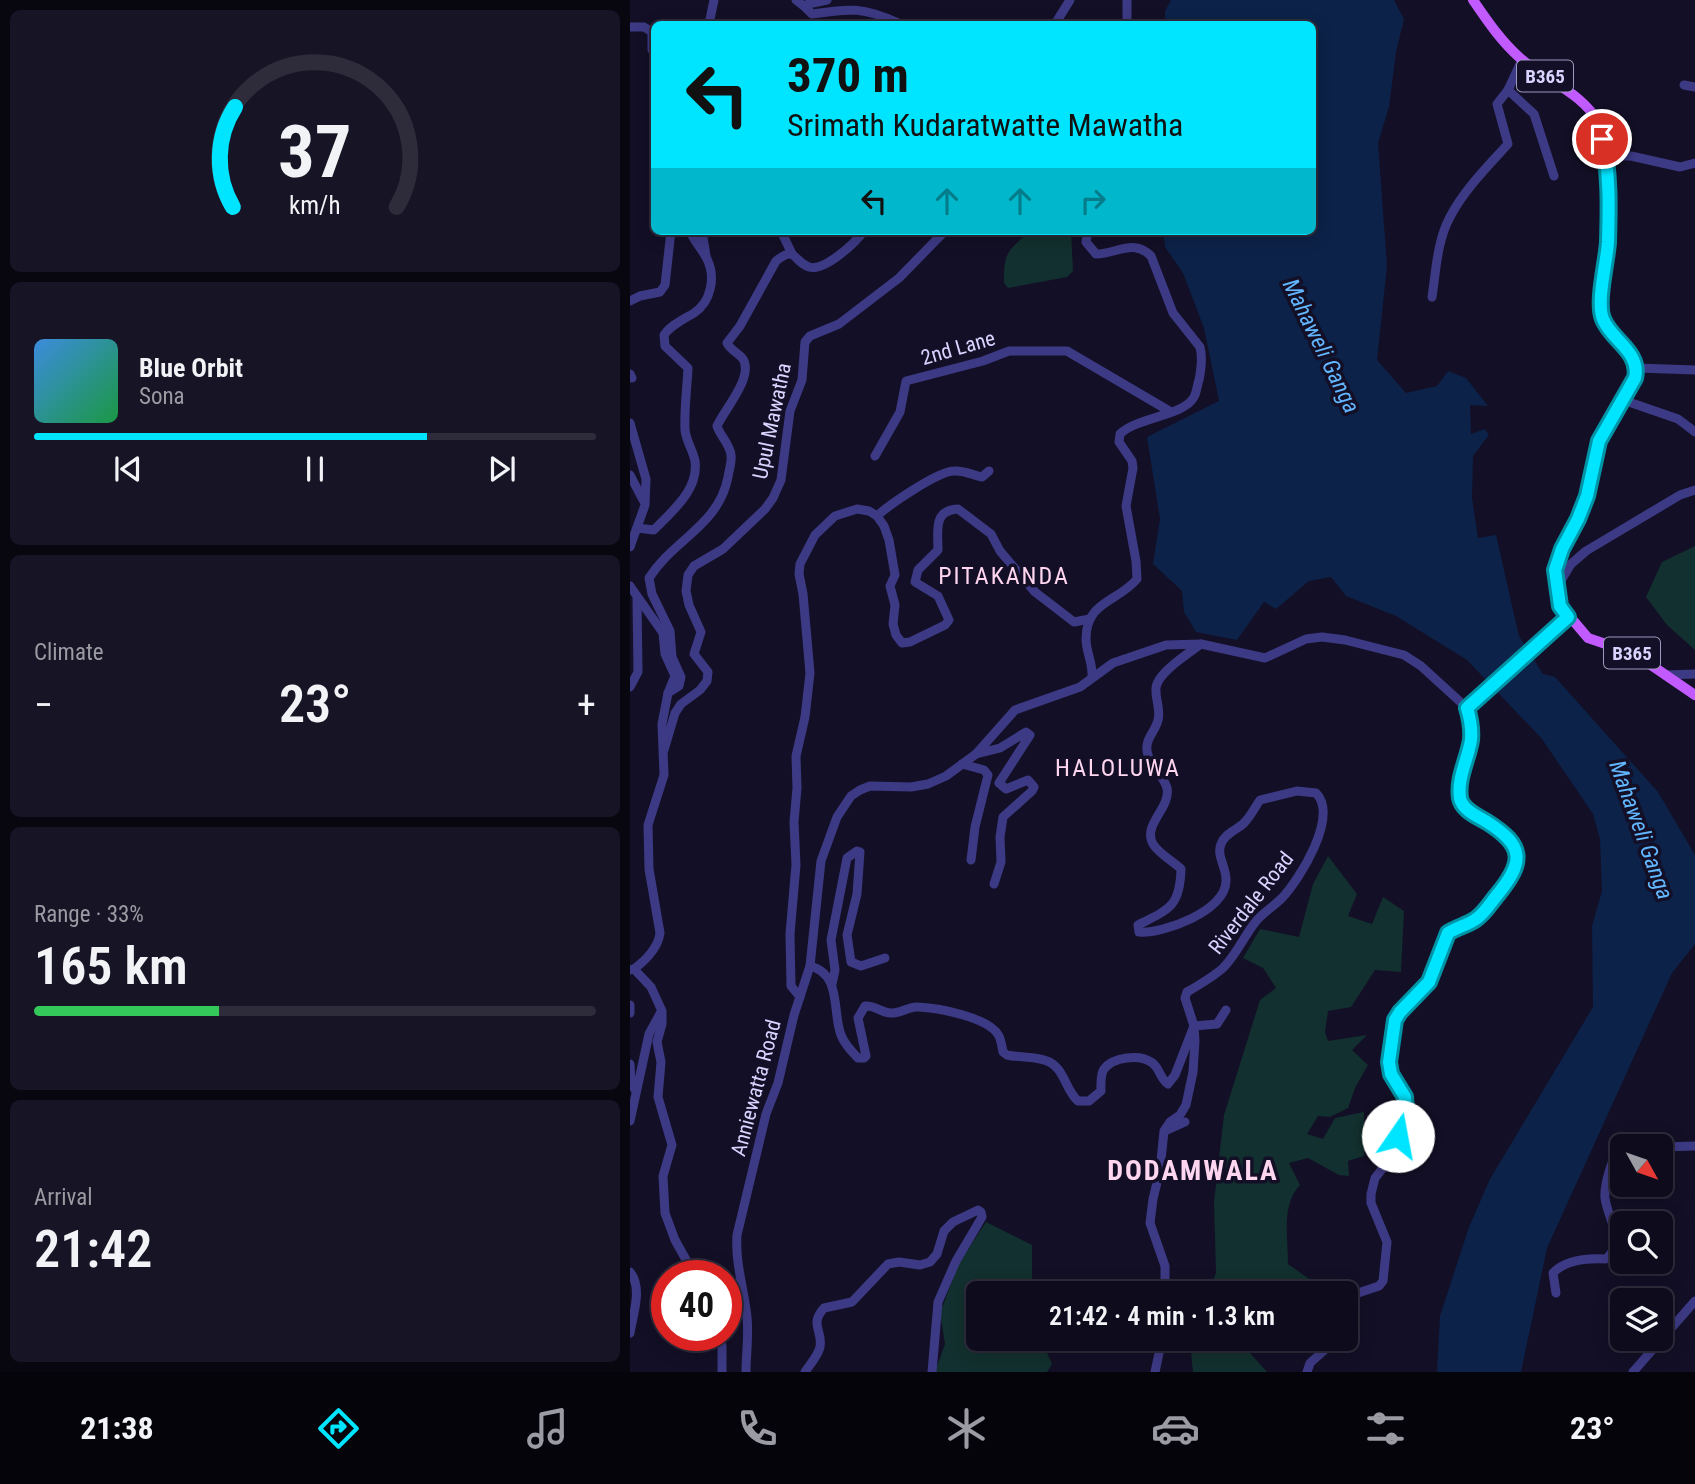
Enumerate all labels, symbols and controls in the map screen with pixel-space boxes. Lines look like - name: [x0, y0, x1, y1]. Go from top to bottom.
- text: 370 m: [787, 47, 909, 104]
- icon: left: [672, 49, 763, 140]
- road number: B365: [1517, 60, 1573, 92]
- text: Srimath Kudaratwatte Mawatha: [787, 106, 1183, 144]
- pin: [1572, 109, 1632, 169]
- text: 37: [278, 110, 352, 196]
- icon: arrive: [1583, 120, 1621, 158]
- icon: left: [855, 182, 893, 220]
- icon: ahead: [928, 182, 966, 220]
- icon: ahead: [1001, 182, 1039, 220]
- icon: right: [1074, 182, 1112, 220]
- text: km/h: [289, 191, 341, 220]
- water label: Mahaweli Ganga: [1277, 275, 1365, 417]
- street label: 2nd Lane: [918, 326, 998, 370]
- text: Blue Orbit: [139, 353, 243, 383]
- street label: Upul Mawatha: [748, 361, 796, 481]
- text: Sona: [139, 383, 185, 410]
- icon: previous: [109, 450, 147, 488]
- icon: pause: [296, 450, 334, 488]
- icon: next: [483, 450, 521, 488]
- district label: PITAKANDA: [938, 562, 1070, 590]
- road number: B365: [1604, 638, 1660, 668]
- text: Climate: [34, 639, 104, 666]
- text: 23°: [279, 674, 351, 735]
- text: −: [34, 683, 53, 727]
- text: +: [577, 683, 596, 727]
- district label: HALOLUWA: [1055, 754, 1181, 782]
- water label: Mahaweli Ganga: [1603, 757, 1679, 903]
- street label: Riverdale Road: [1204, 847, 1298, 959]
- text: Range · 33%: [34, 901, 144, 928]
- text: 165 km: [34, 936, 188, 997]
- street label: Anniewatta Road: [726, 1017, 786, 1159]
- position arrow: [1361, 1099, 1435, 1173]
- north arrow: [1610, 1134, 1673, 1197]
- map controls: [1610, 1134, 1673, 1351]
- district label: DODAMWALA: [1107, 1154, 1279, 1187]
- text: Arrival: [34, 1184, 93, 1211]
- button: search: [1610, 1211, 1673, 1274]
- text: 21:42: [34, 1219, 152, 1280]
- speed limit sign: 40: [651, 1260, 742, 1351]
- button: layers: [1610, 1288, 1673, 1351]
- text: 21:42 · 4 min · 1.3 km: [1049, 1301, 1275, 1331]
- icon: directions: [314, 1404, 363, 1453]
- icon: music: [523, 1404, 572, 1453]
- icon: phone: [733, 1404, 782, 1453]
- icon: climate: [942, 1404, 991, 1453]
- icon: car: [1151, 1404, 1200, 1453]
- icon: filters: [1361, 1404, 1410, 1453]
- text: 21:38: [80, 1409, 154, 1447]
- text: 23°: [1570, 1409, 1615, 1447]

